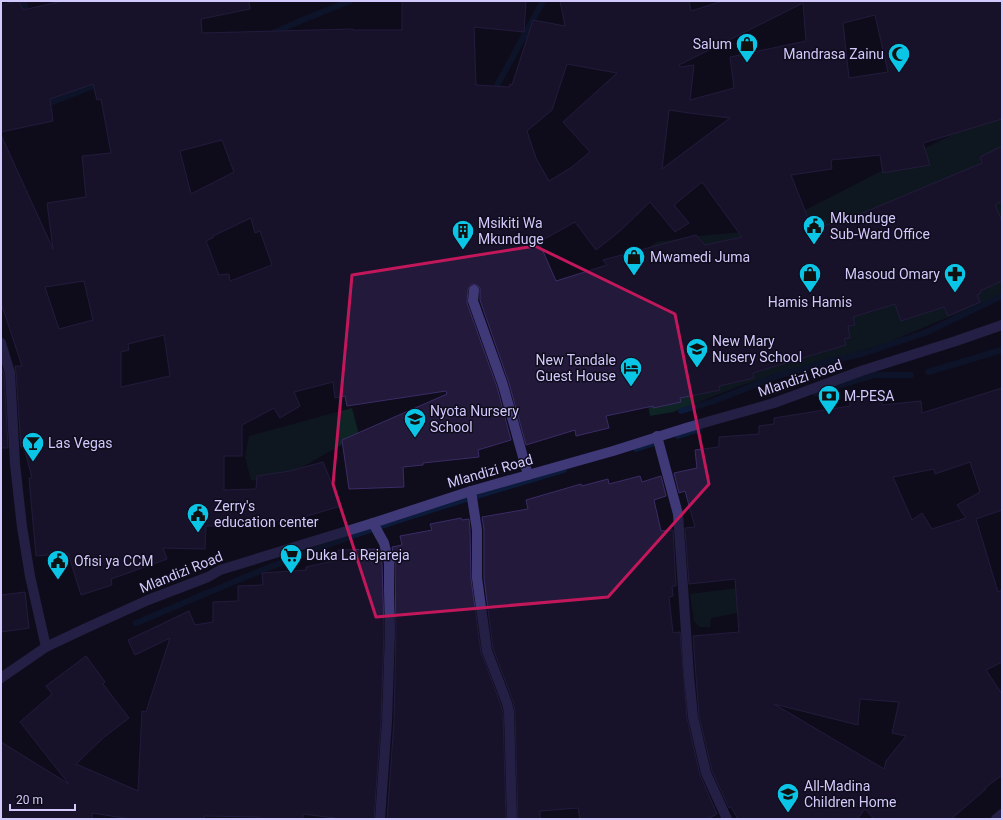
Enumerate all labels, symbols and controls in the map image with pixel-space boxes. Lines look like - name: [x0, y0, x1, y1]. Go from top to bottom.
- shop icon: Salum: [734, 31, 760, 64]
- place label: Salum: [693, 36, 732, 52]
- mosque icon: Mandrasa Zainu: [886, 41, 912, 74]
- place label: Mandrasa Zainu: [783, 46, 884, 62]
- place label: Mkunduge Sub-Ward Office: [830, 210, 930, 242]
- public building icon: Mkunduge Sub-Ward Office: [801, 213, 827, 246]
- place label: Msikiti Wa Mkunduge: [478, 215, 544, 247]
- building icon: Msikiti Wa Mkunduge: [450, 218, 476, 251]
- shop icon: Mwamedi Juma: [621, 244, 647, 277]
- place label: Mwamedi Juma: [650, 249, 750, 265]
- shop icon: Hamis Hamis: [797, 261, 823, 294]
- pharmacy icon: Masoud Omary: [942, 261, 968, 294]
- place label: Masoud Omary: [845, 266, 940, 282]
- place label: Hamis Hamis: [768, 294, 852, 310]
- place label: New Mary Nusery School: [712, 333, 802, 365]
- school or university icon: New Mary Nusery School: [684, 336, 710, 369]
- place label: New Tandale Guest House: [536, 352, 616, 384]
- hotel icon: New Tandale Guest House: [618, 355, 644, 388]
- street label: Mlandizi Road: [756, 356, 844, 400]
- bank icon: M-PESA: [816, 383, 842, 416]
- place label: M-PESA: [844, 388, 894, 404]
- place label: Nyota Nursery School: [430, 403, 519, 435]
- school or university icon: Nyota Nursery School: [402, 406, 428, 439]
- bar icon: Las Vegas: [20, 430, 46, 463]
- place label: Las Vegas: [48, 435, 113, 451]
- street label: Mlandizi Road: [445, 451, 535, 491]
- place label: Zerry's education center: [214, 498, 319, 530]
- public building icon: Zerry's education center: [185, 501, 211, 534]
- supermarket icon: Duka La Rejareja: [278, 542, 304, 575]
- place label: Duka La Rejareja: [306, 547, 410, 563]
- public building icon: Ofisi ya CCM: [45, 548, 71, 581]
- street label: Mlandizi Road: [137, 548, 225, 596]
- place label: Ofisi ya CCM: [74, 553, 154, 569]
- place label: All-Madina Children Home: [804, 778, 896, 810]
- school or university icon: All-Madina Children Home: [775, 781, 801, 814]
- scale bar: [10, 786, 75, 812]
- text: 20 m: [16, 793, 43, 807]

